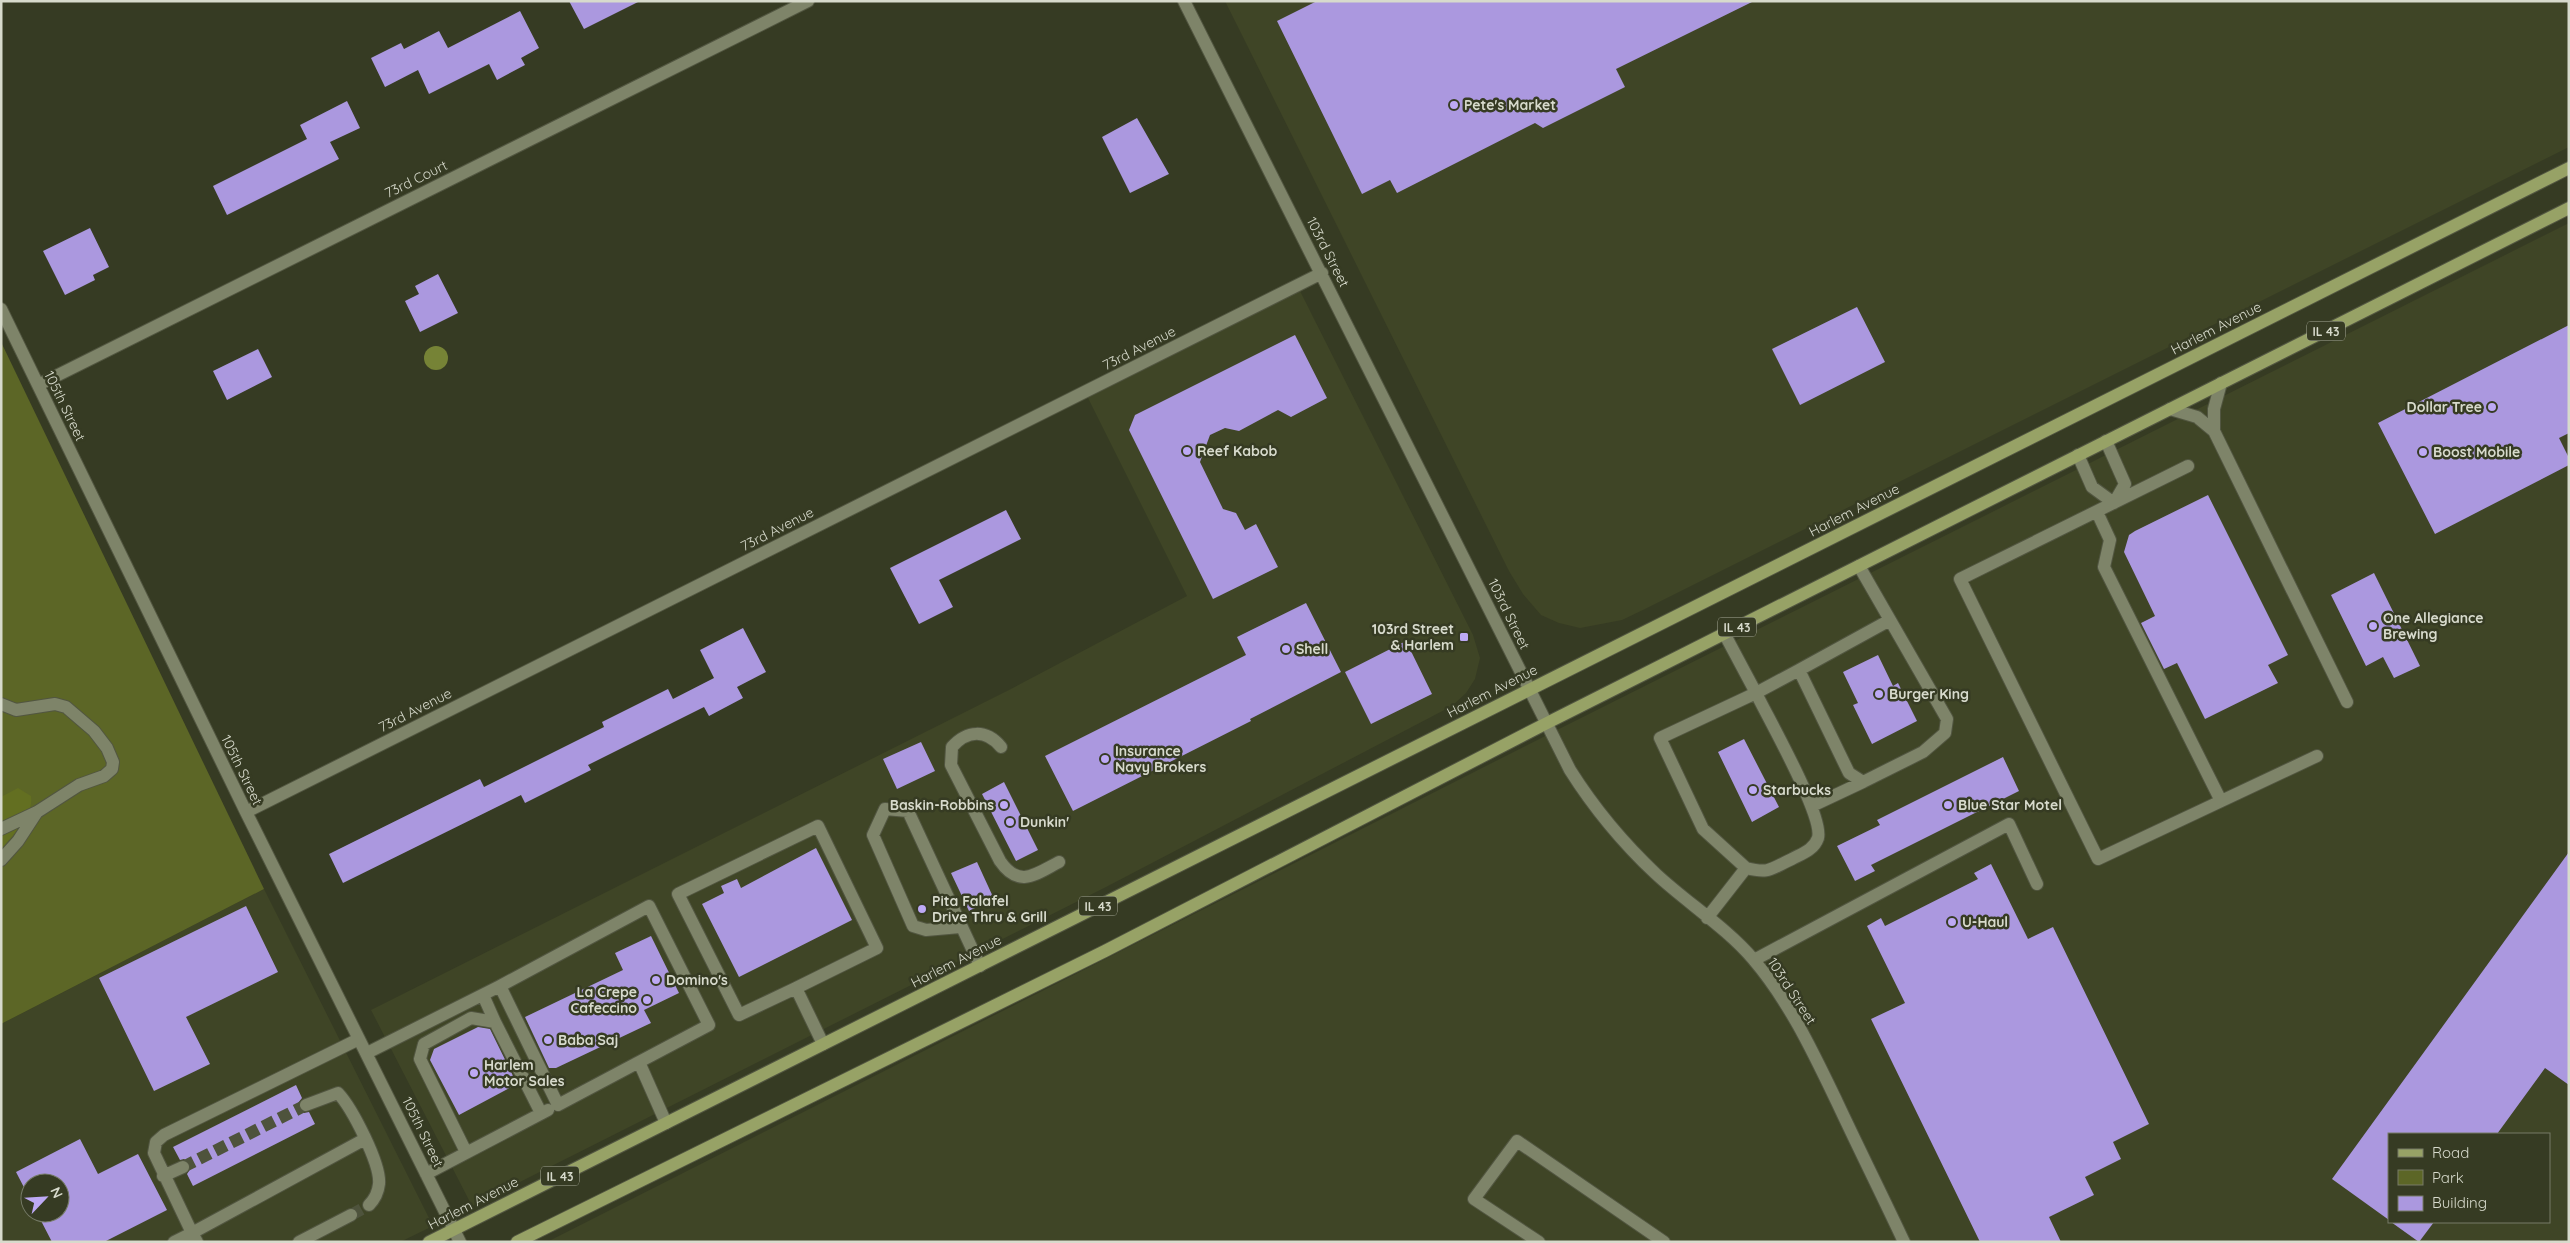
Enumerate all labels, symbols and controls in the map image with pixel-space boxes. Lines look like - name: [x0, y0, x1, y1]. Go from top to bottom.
- place label: Pete's Market: [1464, 96, 1556, 114]
- marker: Pete's Market: [1448, 99, 1460, 111]
- street label: 73rd Court: [382, 156, 451, 202]
- street label: 103rd Street: [1303, 214, 1353, 290]
- street label: Harlem Avenue: [2168, 297, 2264, 359]
- street label: 73rd Avenue: [1099, 322, 1179, 374]
- road number: IL 43: [2307, 322, 2345, 341]
- street label: 105th Street: [40, 368, 90, 444]
- place label: Dollar Tree: [2407, 398, 2482, 416]
- marker: Dollar Tree: [2486, 401, 2498, 413]
- place label: Reef Kabob: [1197, 442, 1278, 460]
- place label: Boost Mobile: [2433, 443, 2520, 461]
- marker: Reef Kabob: [1181, 445, 1193, 457]
- marker: Boost Mobile: [2417, 446, 2429, 458]
- street label: Harlem Avenue: [1806, 479, 1902, 541]
- street label: 73rd Avenue: [737, 503, 817, 555]
- street label: 103rd Street: [1484, 576, 1534, 653]
- place label: One Allegiance Brewing: [2383, 609, 2484, 643]
- road number: IL 43: [1718, 618, 1756, 636]
- place label: 103rd Street & Harlem: [1372, 620, 1454, 654]
- marker: One Allegiance Brewing: [2367, 620, 2379, 632]
- marker: 103rd Street & Harlem: [1458, 631, 1470, 643]
- place label: Shell: [1296, 640, 1328, 658]
- marker: Shell: [1280, 643, 1292, 655]
- street label: Harlem Avenue: [1444, 660, 1540, 722]
- street label: 73rd Avenue: [375, 684, 455, 736]
- place label: Burger King: [1889, 685, 1969, 703]
- marker: Burger King: [1873, 688, 1885, 700]
- street label: 105th Street: [217, 732, 267, 808]
- place label: Insurance Navy Brokers: [1115, 742, 1207, 776]
- marker: Insurance Navy Brokers: [1099, 753, 1111, 765]
- place label: Starbucks: [1763, 781, 1831, 799]
- marker: Starbucks: [1747, 784, 1759, 796]
- place label: Baskin-Robbins: [890, 796, 994, 814]
- place label: Blue Star Motel: [1958, 796, 2062, 814]
- marker: Baskin-Robbins: [998, 799, 1010, 811]
- marker: Blue Star Motel: [1942, 799, 1954, 811]
- place label: Dunkin': [1020, 813, 1069, 831]
- marker: Dunkin': [1004, 816, 1016, 828]
- place label: Pita Falafel Drive Thru & Grill: [932, 892, 1047, 926]
- road number: IL 43: [1079, 896, 1117, 916]
- marker: Pita Falafel Drive Thru & Grill: [916, 903, 928, 915]
- place label: U-Haul: [1962, 913, 2008, 931]
- marker: U-Haul: [1946, 916, 1958, 928]
- street label: Harlem Avenue: [908, 930, 1004, 992]
- street label: 103rd Street: [1764, 954, 1821, 1028]
- place label: Domino's: [666, 971, 728, 989]
- marker: Domino's: [650, 974, 662, 986]
- place label: La Crepe Cafeccino: [571, 983, 637, 1017]
- marker: La Crepe Cafeccino: [641, 994, 653, 1006]
- place label: Baba Saj: [558, 1031, 618, 1049]
- marker: Baba Saj: [542, 1034, 554, 1046]
- place label: Harlem Motor Sales: [484, 1056, 565, 1090]
- marker: Harlem Motor Sales: [468, 1067, 480, 1079]
- street label: 105th Street: [398, 1094, 448, 1170]
- legend: [2388, 1133, 2550, 1223]
- text: Road: [2432, 1143, 2469, 1162]
- road number: IL 43: [541, 1166, 579, 1186]
- text: Park: [2432, 1168, 2464, 1187]
- street label: Harlem Avenue: [425, 1172, 521, 1234]
- north arrow: [20, 1173, 70, 1223]
- text: N: [46, 1184, 67, 1201]
- text: Building: [2432, 1193, 2487, 1212]

